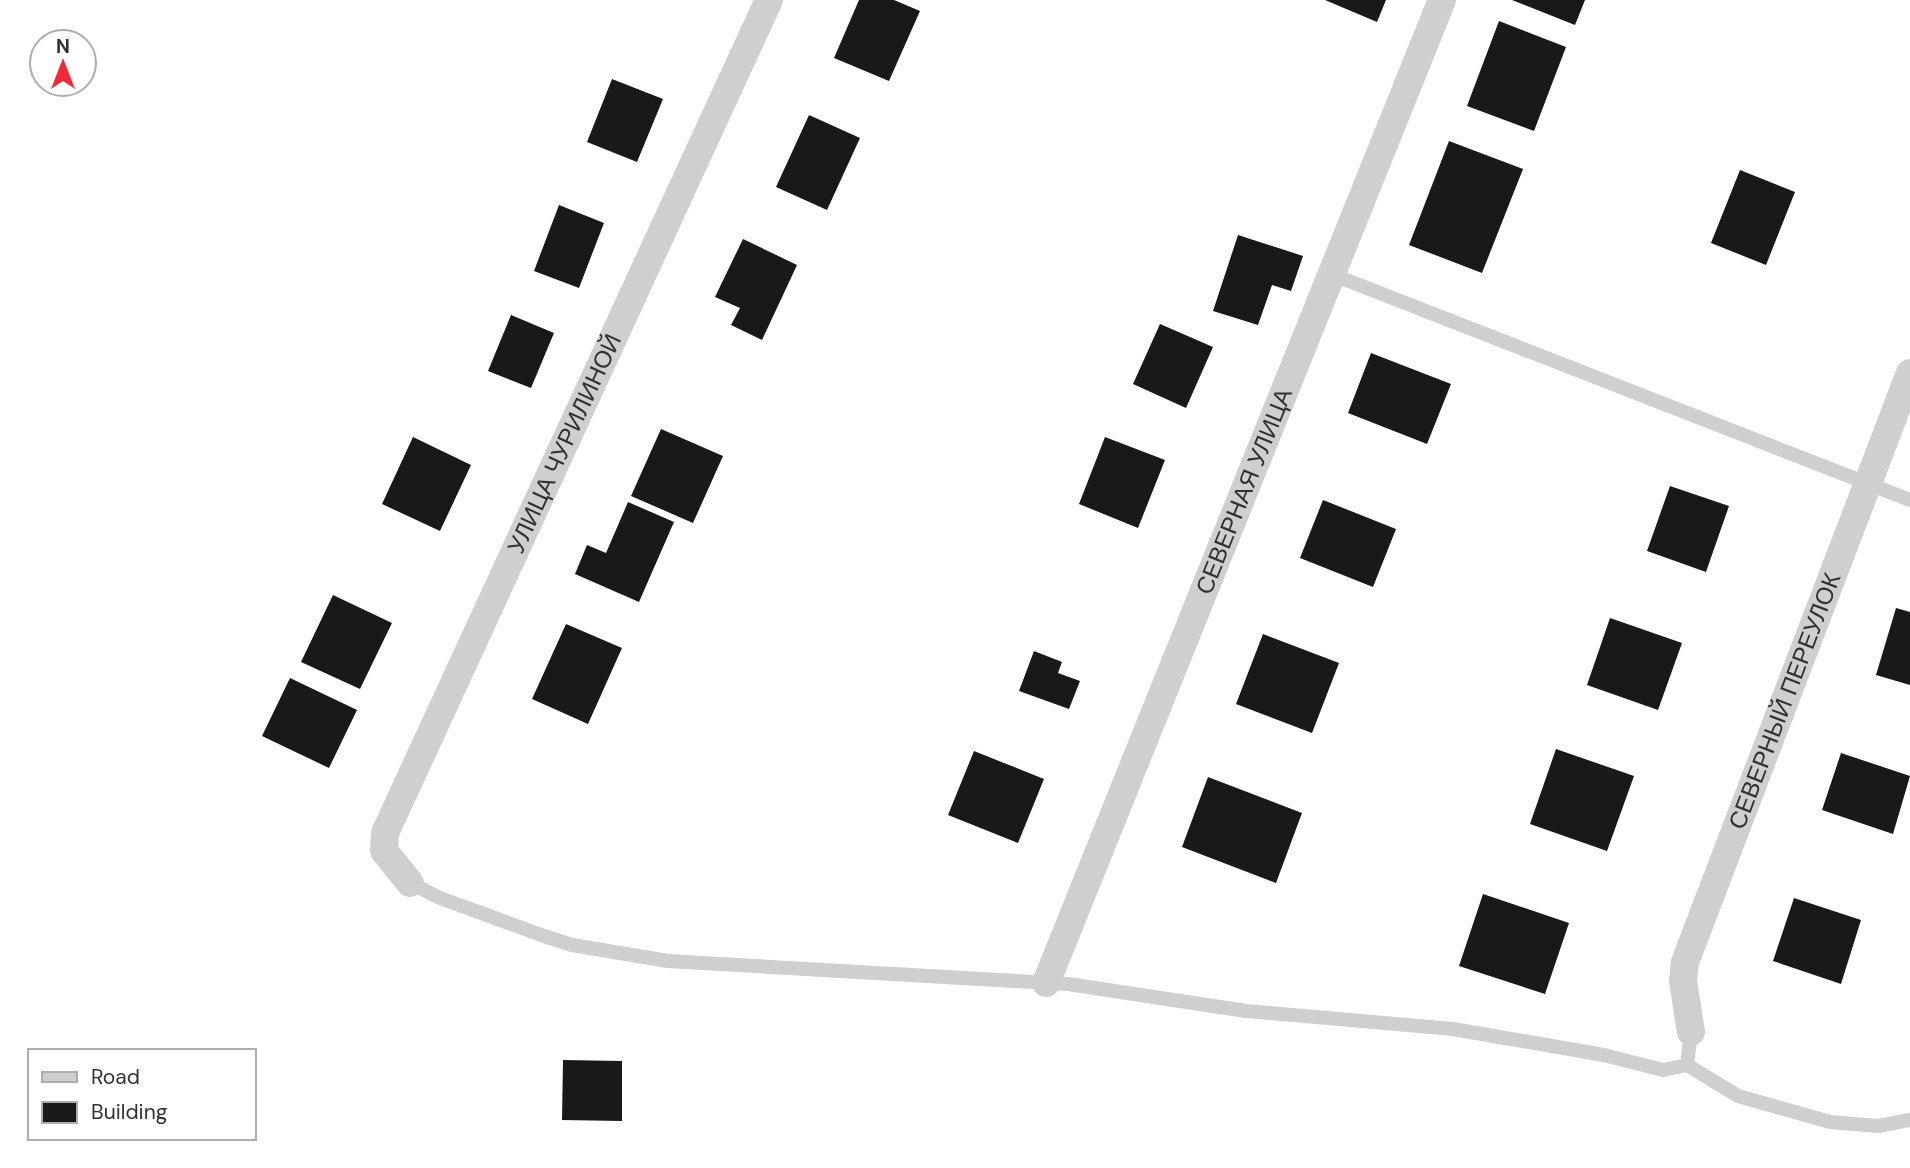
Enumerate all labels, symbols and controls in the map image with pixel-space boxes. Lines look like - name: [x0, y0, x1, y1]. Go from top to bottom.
- north arrow: [28, 28, 98, 98]
- text: N: [56, 34, 70, 59]
- street label: УЛИЦА ЧУРИЛИНОЙ: [500, 329, 628, 558]
- street label: СЕВЕРНАЯ УЛИЦА: [1188, 384, 1299, 599]
- street label: СЕВЕРНЫЙ ПЕРЕУЛОК: [1721, 568, 1847, 833]
- legend: [28, 1049, 256, 1140]
- text: Road: [91, 1063, 140, 1091]
- text: Building: [91, 1098, 168, 1126]

